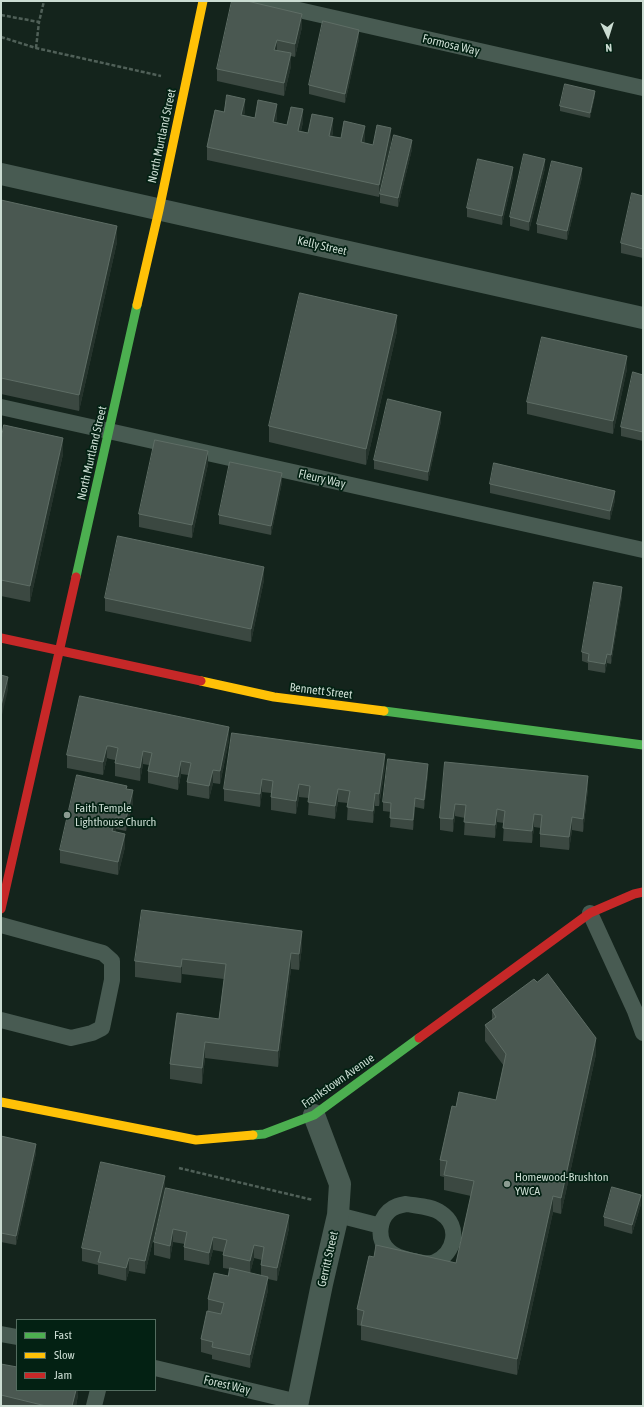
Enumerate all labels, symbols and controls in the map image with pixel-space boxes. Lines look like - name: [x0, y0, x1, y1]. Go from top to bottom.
- north arrow: [588, 16, 628, 56]
- street label: Formosa Way: [421, 31, 481, 59]
- text: N: [605, 42, 612, 54]
- street label: North Murtland Street: [145, 88, 179, 184]
- street label: Kelly Street: [296, 233, 348, 259]
- street label: North Murtland Street: [74, 405, 110, 501]
- street label: Fleury Way: [297, 467, 347, 491]
- street label: Bennett Street: [289, 680, 353, 702]
- place label: Faith Temple Lighthouse Church: [75, 801, 156, 829]
- marker: Faith Temple Lighthouse Church: [62, 810, 72, 820]
- street label: Frankstown Avenue: [299, 1051, 377, 1111]
- place label: Homewood-Brushton YWCA: [515, 1170, 608, 1198]
- marker: Homewood-Brushton YWCA: [502, 1179, 512, 1189]
- street label: Gerritt Street: [315, 1230, 341, 1288]
- legend: [16, 1319, 156, 1391]
- text: Fast: [54, 1328, 72, 1342]
- text: Slow: [54, 1348, 75, 1362]
- text: Jam: [54, 1368, 72, 1382]
- street label: Forest Way: [202, 1373, 252, 1397]

